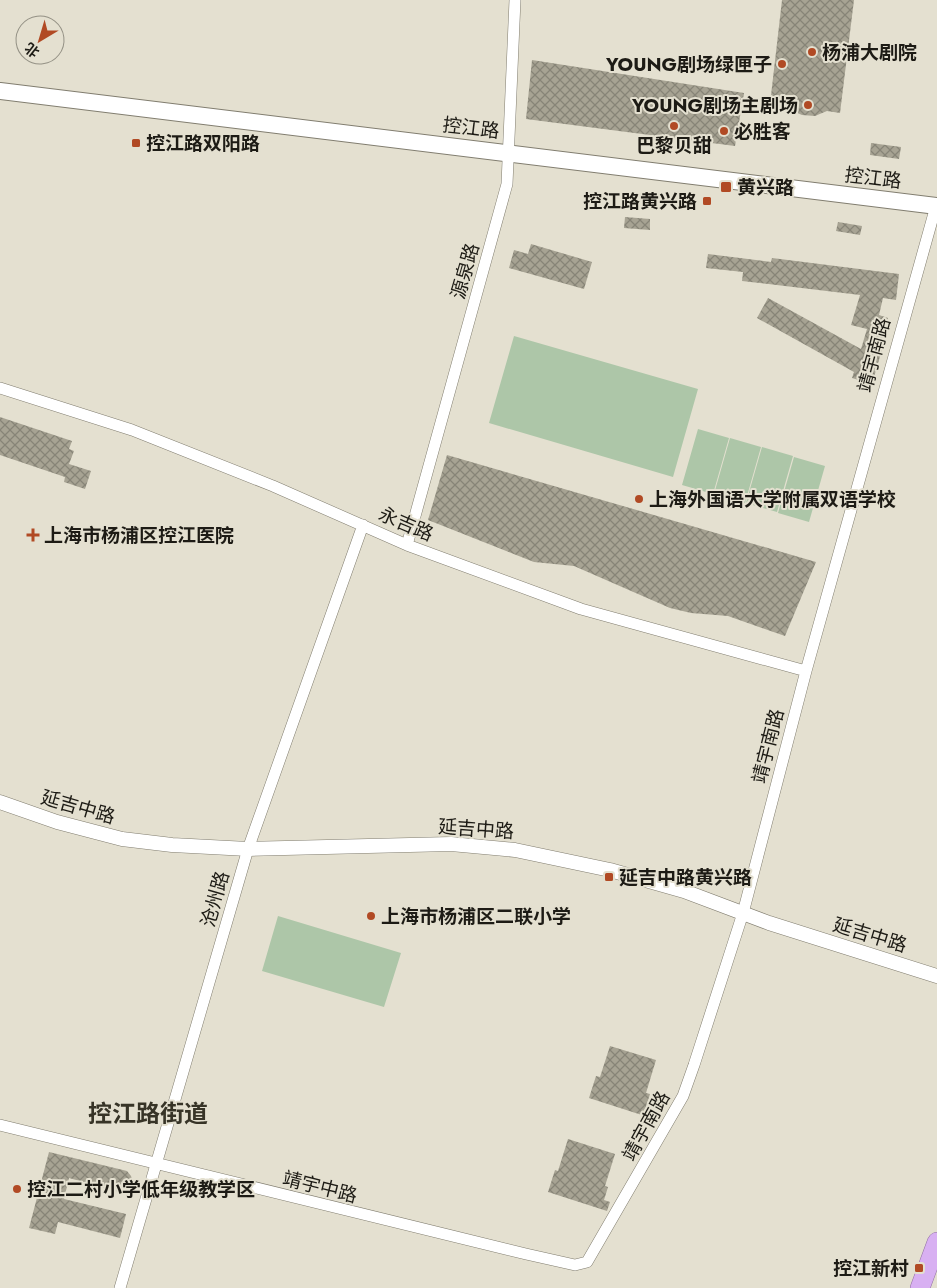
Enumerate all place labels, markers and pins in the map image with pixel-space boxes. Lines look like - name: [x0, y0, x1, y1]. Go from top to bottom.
- place label: 杨浦大剧院: [822, 39, 917, 66]
- marker: 杨浦大剧院: [806, 46, 818, 58]
- place label: YOUNG剧场绿匣子: [605, 51, 772, 78]
- marker: YOUNG剧场绿匣子: [776, 58, 788, 70]
- place label: YOUNG剧场主剧场: [631, 92, 798, 119]
- marker: YOUNG剧场主剧场: [802, 99, 814, 111]
- place label: 必胜客: [734, 118, 791, 145]
- marker: 巴黎贝甜: [668, 120, 680, 132]
- marker: 必胜客: [718, 125, 730, 137]
- place label: 控江路双阳路: [146, 130, 260, 157]
- place label: 巴黎贝甜: [636, 132, 712, 159]
- marker: 控江路双阳路: [130, 137, 142, 149]
- place label: 黄兴路: [737, 174, 794, 201]
- marker: 黄兴路: [719, 180, 733, 194]
- place label: 控江路黄兴路: [583, 188, 697, 215]
- marker: 控江路黄兴路: [701, 195, 713, 207]
- place label: 上海外国语大学附属双语学校: [649, 486, 896, 513]
- marker: 上海外国语大学附属双语学校: [633, 493, 645, 505]
- place label: 上海市杨浦区控江医院: [44, 522, 234, 549]
- marker: 上海市杨浦区控江医院: [26, 528, 40, 542]
- place label: 延吉中路黄兴路: [619, 864, 752, 891]
- marker: 延吉中路黄兴路: [603, 871, 615, 883]
- place label: 上海市杨浦区二联小学: [381, 903, 571, 930]
- marker: 上海市杨浦区二联小学: [365, 910, 377, 922]
- place label: 控江二村小学低年级教学区: [27, 1176, 255, 1203]
- marker: 控江二村小学低年级教学区: [11, 1183, 23, 1195]
- place label: 控江新村: [833, 1255, 909, 1282]
- marker: 控江新村: [913, 1262, 925, 1274]

